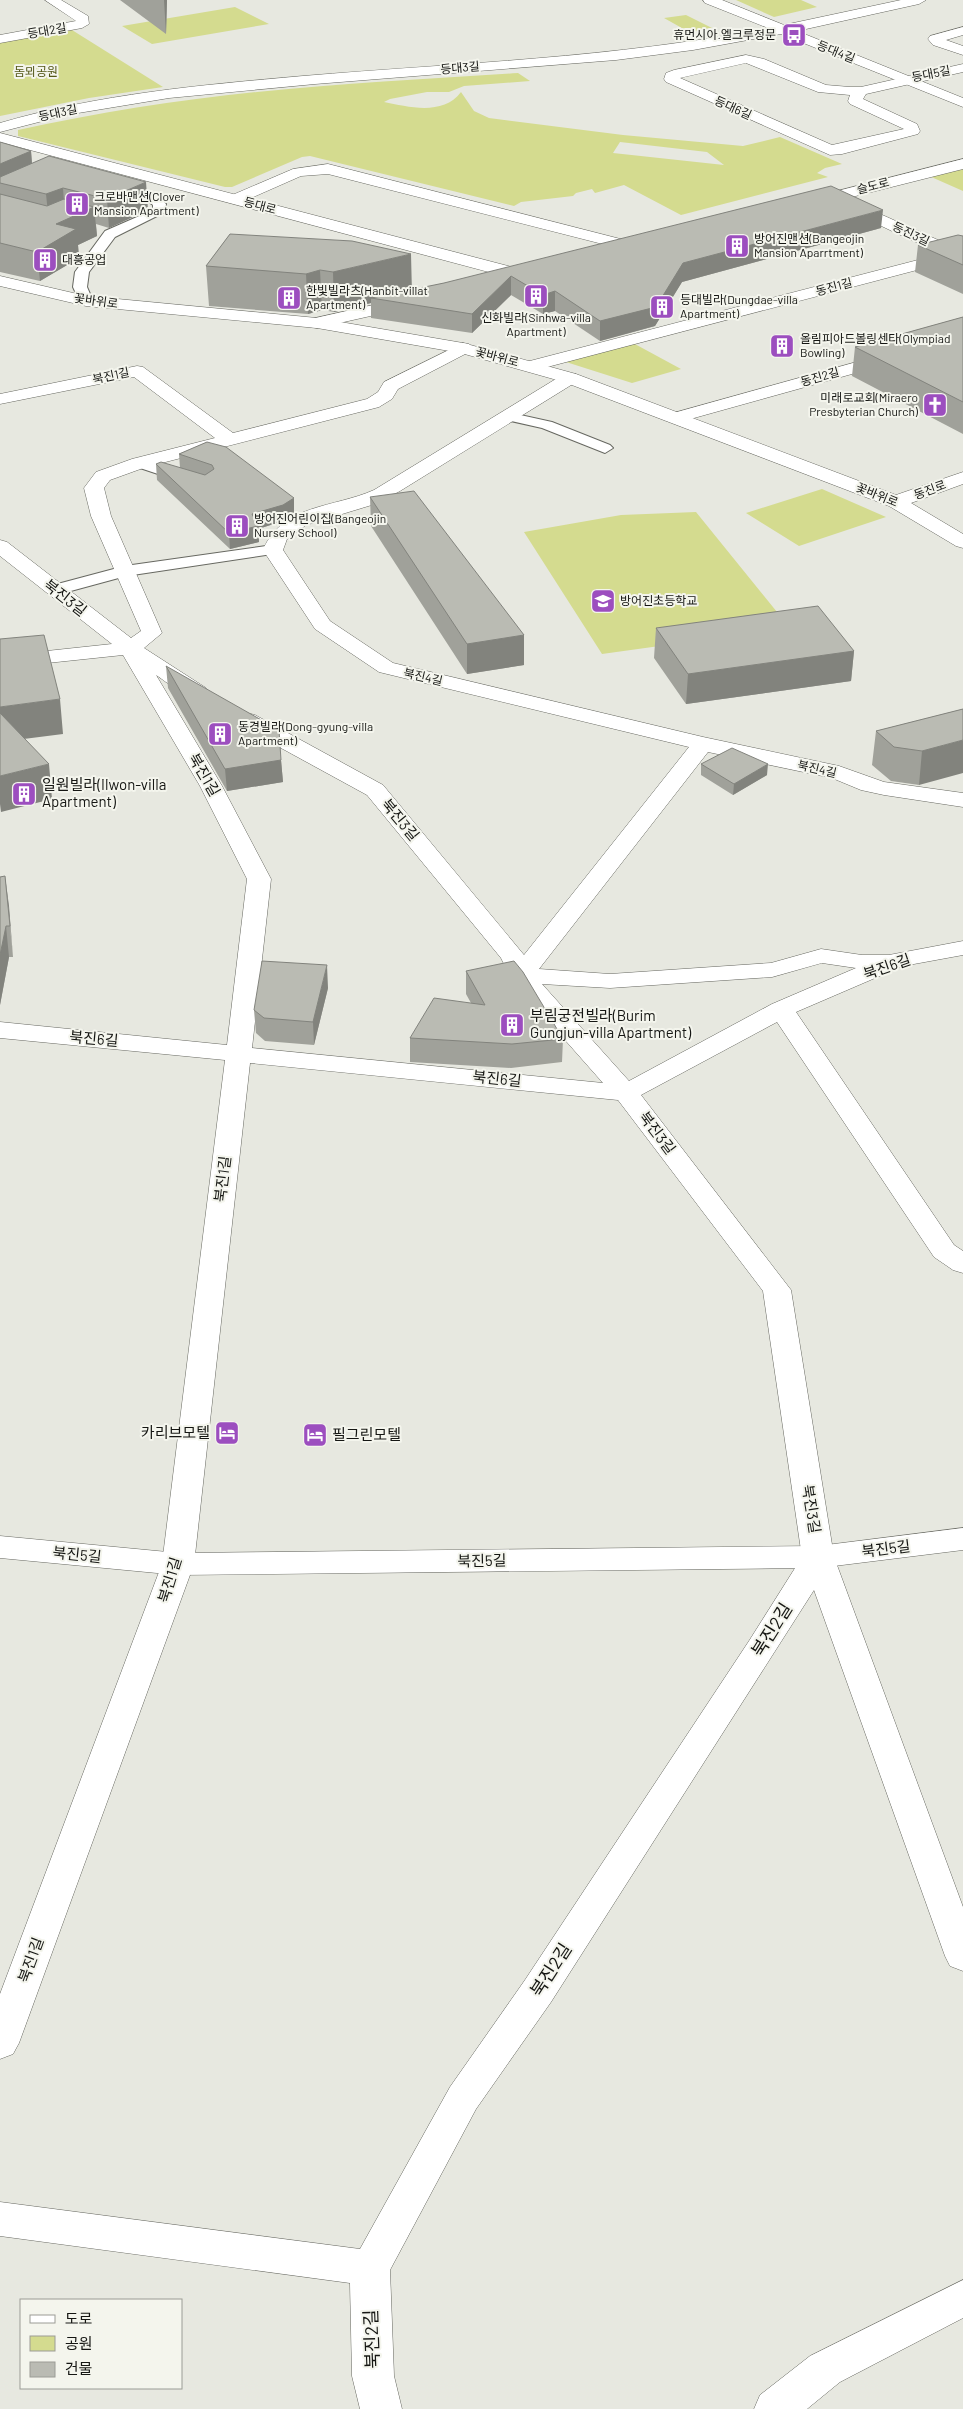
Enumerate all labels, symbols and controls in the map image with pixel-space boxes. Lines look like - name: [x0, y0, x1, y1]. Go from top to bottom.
- street label: 등대2길: [26, 20, 68, 40]
- bus stop icon: 휴먼시아.엘크루정문: [781, 22, 807, 48]
- place label: 휴먼시아.엘크루정문: [673, 27, 776, 41]
- street label: 등대4길: [815, 37, 857, 65]
- street label: 등대3길: [440, 58, 480, 76]
- street label: 등대5길: [910, 62, 951, 84]
- park label: 돔뫼공원: [14, 64, 58, 78]
- street label: 등대6길: [713, 93, 754, 121]
- street label: 등대3길: [37, 101, 78, 123]
- street label: 슬도로: [855, 174, 891, 196]
- place label: 크로바맨션(Clover Mansion Apartment): [94, 189, 199, 217]
- building icon: 크로바맨션(Clover Mansion Apartment): [64, 191, 90, 217]
- street label: 등대로: [242, 194, 278, 216]
- street label: 동진3길: [891, 218, 932, 248]
- place label: 방어진맨션(Bangeojin Mansion Aparrtment): [754, 231, 864, 259]
- building icon: 방어진맨션(Bangeojin Mansion Aparrtment): [724, 233, 750, 259]
- building icon: 대흥공업: [32, 247, 58, 273]
- place label: 대흥공업: [62, 252, 106, 266]
- street label: 동진1길: [814, 274, 854, 298]
- place label: 한빛빌라츠(Hanbit-villat Apartment): [306, 283, 428, 311]
- building icon: 신화빌라(Sinhwa-villa Apartment): [523, 283, 549, 309]
- building icon: 한빛빌라츠(Hanbit-villat Apartment): [276, 285, 302, 311]
- street label: 꽃바위로: [73, 290, 119, 310]
- place label: 등대빌라(Dungdae-villa Apartment): [680, 292, 798, 320]
- building icon: 등대빌라(Dungdae-villa Apartment): [649, 294, 675, 320]
- place label: 신화빌라(Sinhwa-villa Apartment): [481, 310, 591, 338]
- place label: 올림피아드볼링센타(Olympiad Bowling): [800, 331, 951, 359]
- building icon: 올림피아드볼링센타(Olympiad Bowling): [769, 333, 795, 359]
- street label: 꽃바위로: [474, 344, 520, 369]
- street label: 북진1길: [91, 364, 131, 386]
- street label: 동진2길: [799, 364, 841, 388]
- place label: 미래로교회(Miraero Presbyterian Church): [809, 390, 919, 418]
- church icon: 미래로교회(Miraero Presbyterian Church): [922, 392, 948, 418]
- street label: 동진로: [912, 477, 948, 501]
- street label: 꽃바위로: [854, 479, 900, 509]
- place label: 방어진어린이집(Bangeojin Nursery School): [254, 511, 386, 539]
- building icon: 방어진어린이집(Bangeojin Nursery School): [224, 513, 250, 539]
- street label: 북진3길: [41, 575, 91, 619]
- school or university icon: 방어진초등학교: [590, 588, 616, 614]
- place label: 방어진초등학교: [620, 593, 697, 607]
- street label: 북진4길: [402, 665, 444, 687]
- place label: 동경빌라(Dong-gyung-villa Apartment): [238, 719, 373, 747]
- building icon: 동경빌라(Dong-gyung-villa Apartment): [207, 721, 233, 747]
- street label: 북진1길: [185, 750, 224, 799]
- street label: 북진4길: [796, 757, 838, 779]
- place label: 일원빌라(Ilwon-villa Apartment): [42, 775, 166, 810]
- building icon: 일원빌라(Ilwon-villa Apartment): [11, 781, 37, 807]
- street label: 북진3길: [378, 795, 423, 844]
- street label: 북진6길: [861, 950, 913, 983]
- place label: 부림궁전빌라(Burim Gungjun-villa Apartment): [530, 1006, 691, 1041]
- building icon: 부림궁전빌라(Burim Gungjun-villa Apartment): [499, 1012, 525, 1038]
- street label: 북진6길: [69, 1027, 119, 1049]
- street label: 북진6길: [472, 1066, 522, 1090]
- street label: 북진3길: [636, 1107, 680, 1157]
- street label: 북진1길: [210, 1155, 234, 1203]
- hotel icon: 카리브모텔: [214, 1420, 240, 1446]
- hotel icon: 필그린모텔: [302, 1422, 328, 1448]
- place label: 카리브모텔: [141, 1423, 210, 1441]
- place label: 필그린모텔: [332, 1425, 401, 1443]
- street label: 북진3길: [799, 1483, 825, 1535]
- street label: 북진5길: [860, 1536, 911, 1560]
- street label: 북진5길: [52, 1542, 102, 1566]
- street label: 북진5길: [457, 1551, 507, 1569]
- street label: 북진1길: [154, 1555, 184, 1605]
- street label: 북진2길: [746, 1598, 796, 1660]
- street label: 북진1길: [14, 1935, 46, 1985]
- street label: 북진2길: [525, 1939, 576, 2000]
- legend: [20, 2299, 182, 2389]
- text: 도로: [65, 2309, 93, 2327]
- street label: 북진2길: [359, 2309, 383, 2369]
- text: 공원: [65, 2334, 93, 2352]
- text: 건물: [65, 2359, 93, 2377]

